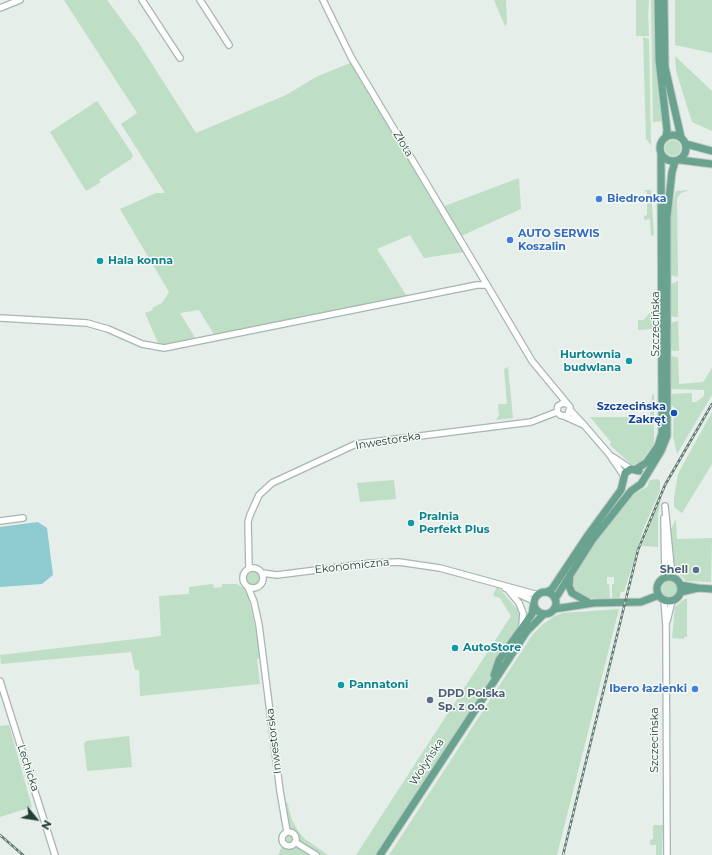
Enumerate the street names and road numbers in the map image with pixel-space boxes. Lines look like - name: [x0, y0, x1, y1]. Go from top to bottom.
- street label: Złota: [390, 129, 416, 159]
- street label: Szczecińska: [649, 291, 663, 357]
- street label: Inwestorska: [354, 429, 422, 453]
- street label: Ekonomiczna: [314, 556, 390, 576]
- street label: Inwestorska: [263, 707, 285, 775]
- street label: Szczecińska: [648, 707, 662, 773]
- street label: Wołyńska: [407, 736, 447, 788]
- street label: Lechicka: [14, 743, 42, 793]

